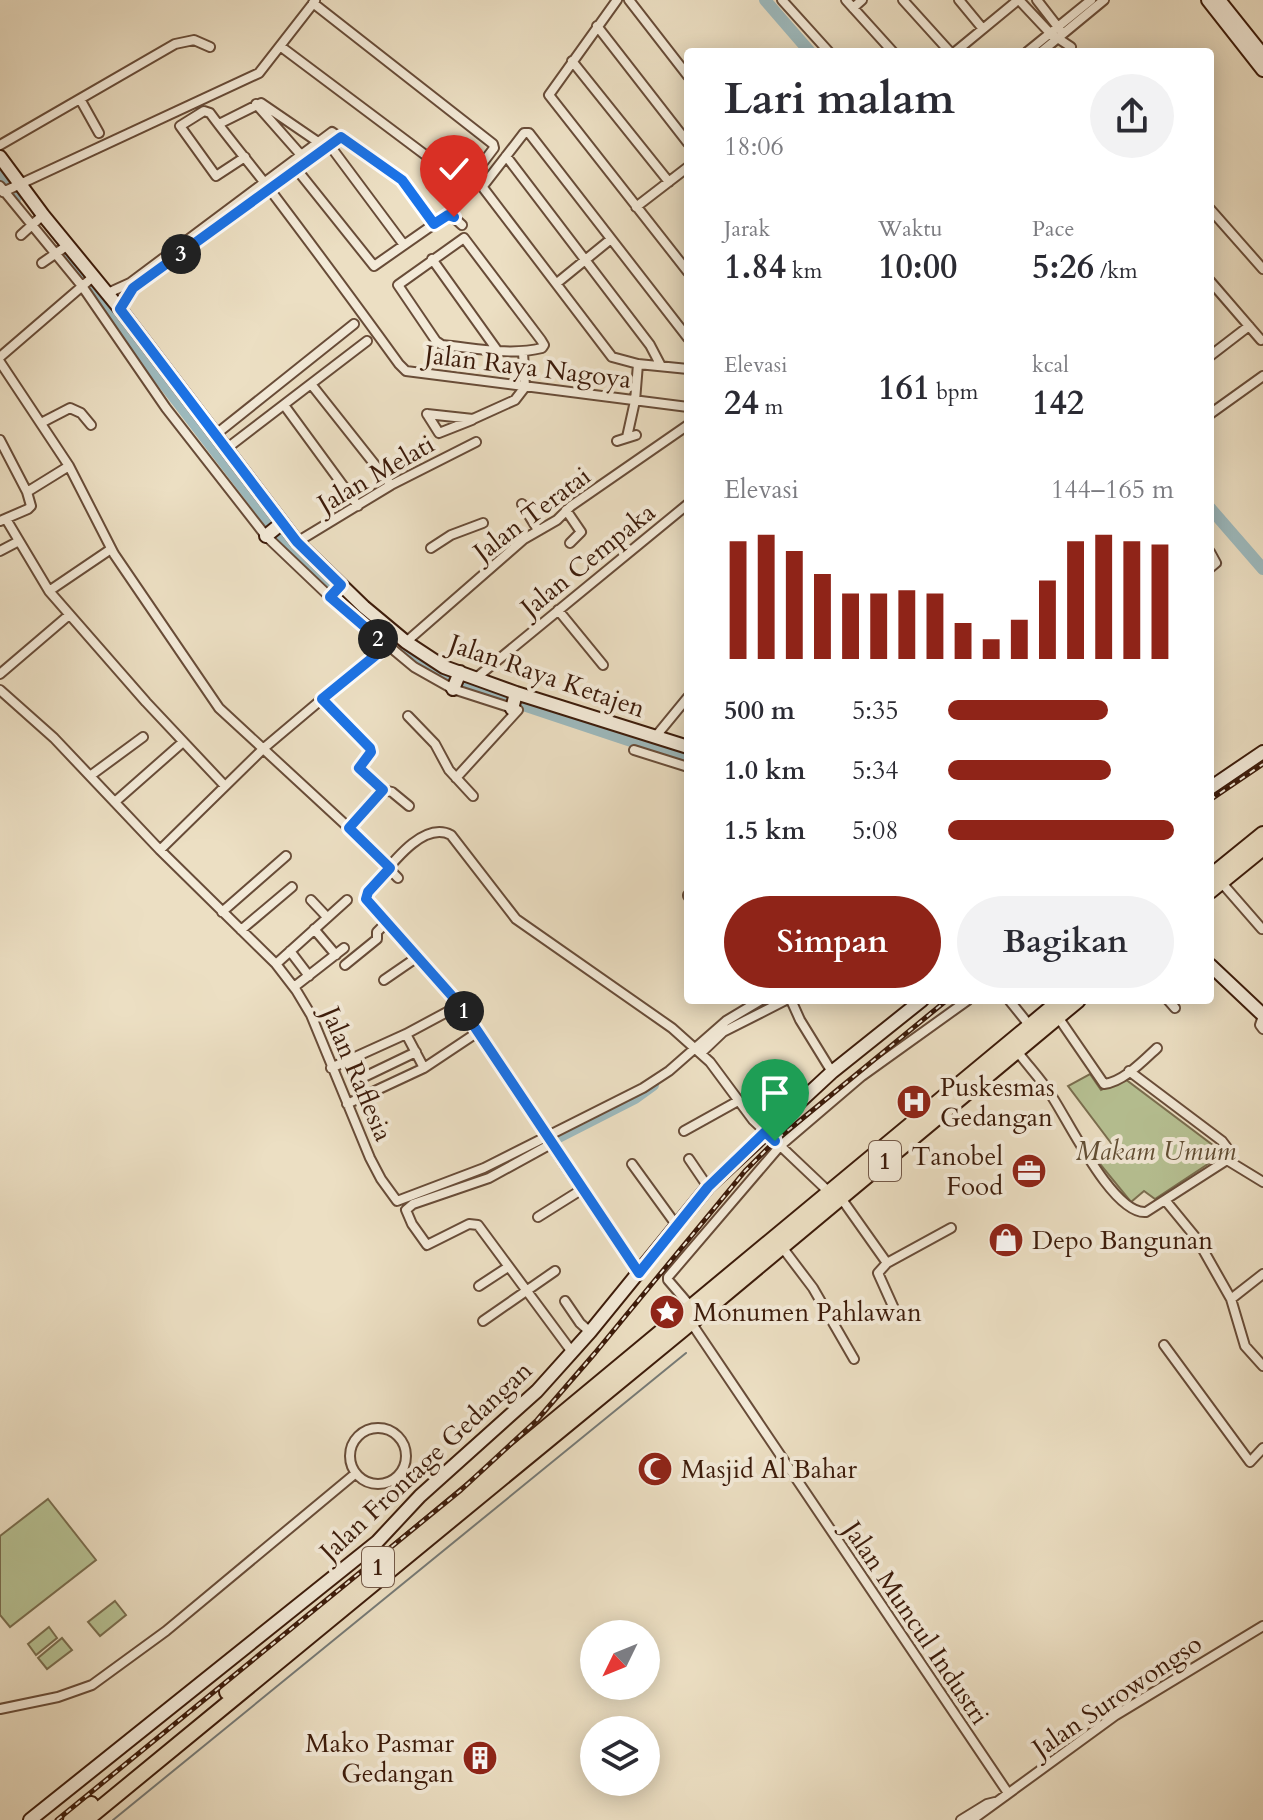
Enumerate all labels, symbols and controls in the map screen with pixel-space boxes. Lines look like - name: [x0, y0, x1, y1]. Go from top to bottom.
- text: Lari malam: [724, 69, 955, 129]
- button: share: [1090, 74, 1174, 158]
- text: 18:06: [724, 129, 784, 164]
- pin: [420, 135, 488, 217]
- icon: check: [432, 147, 476, 191]
- text: Jarak: [724, 214, 770, 244]
- text: Waktu: [878, 214, 943, 244]
- text: Pace: [1032, 214, 1075, 244]
- pin: 3: [161, 234, 201, 274]
- text: 3: [175, 239, 187, 269]
- text: 1.84: [724, 244, 786, 290]
- text: 10:00: [878, 244, 958, 290]
- text: 5:26: [1032, 244, 1094, 290]
- text: km: [786, 256, 822, 286]
- text: /km: [1094, 256, 1138, 286]
- street label: Jalan Raya Nagoya: [419, 336, 633, 397]
- text: Elevasi: [724, 350, 787, 380]
- text: kcal: [1032, 350, 1069, 380]
- text: 161: [878, 365, 930, 411]
- text: bpm: [930, 377, 978, 407]
- text: 24: [724, 380, 759, 426]
- text: 142: [1032, 380, 1084, 426]
- text: m: [759, 392, 783, 422]
- street label: Jalan Melati: [308, 427, 441, 523]
- street label: Jalan Teratai: [463, 458, 598, 572]
- text: Elevasi: [724, 472, 799, 507]
- text: 144–165 m: [1051, 472, 1174, 507]
- street label: Jalan Cempaka: [510, 495, 663, 628]
- pin: 2: [358, 619, 398, 659]
- text: 2: [372, 624, 384, 654]
- street label: Jalan Raya Ketajen: [440, 625, 650, 726]
- text: 500 m: [724, 693, 795, 728]
- text: 5:35: [852, 693, 899, 728]
- text: 1.0 km: [724, 753, 805, 788]
- text: 5:34: [852, 753, 899, 788]
- text: 1.5 km: [724, 813, 805, 848]
- text: 5:08: [852, 813, 899, 848]
- button: Simpan: [724, 896, 941, 988]
- button: Bagikan: [957, 896, 1174, 988]
- pin: 1: [444, 991, 484, 1031]
- text: 1: [458, 996, 470, 1026]
- street label: Jalan Raflesia: [311, 998, 401, 1147]
- pin: [741, 1059, 809, 1141]
- place label: Puskesmas Gedangan: [940, 1070, 1055, 1135]
- icon: arrive: [753, 1071, 797, 1115]
- hospital icon: Puskesmas Gedangan: [895, 1083, 933, 1121]
- park label: Makam Umum: [1076, 1134, 1236, 1169]
- place label: Tanobel Food: [911, 1139, 1003, 1204]
- road number: 1: [869, 1141, 901, 1181]
- office icon: Tanobel Food: [1010, 1152, 1048, 1190]
- shop icon: Depo Bangunan: [987, 1221, 1025, 1259]
- place label: Depo Bangunan: [1032, 1223, 1213, 1258]
- place icon: Monumen Pahlawan: [648, 1293, 686, 1331]
- place label: Monumen Pahlawan: [693, 1295, 922, 1330]
- street label: Jalan Frontage Gedangan: [309, 1353, 540, 1571]
- mosque icon: Masjid Al Bahar: [636, 1450, 674, 1488]
- place label: Masjid Al Bahar: [681, 1452, 857, 1487]
- street label: Jalan Muncul Industri: [833, 1511, 997, 1732]
- road number: 1: [362, 1547, 394, 1587]
- north arrow: [580, 1620, 660, 1700]
- map controls: [580, 1620, 660, 1796]
- street label: Jalan Surowongso: [1022, 1626, 1209, 1768]
- button: layers: [580, 1716, 660, 1796]
- place label: Mako Pasmar Gedangan: [305, 1726, 455, 1791]
- building icon: Mako Pasmar Gedangan: [461, 1739, 499, 1777]

